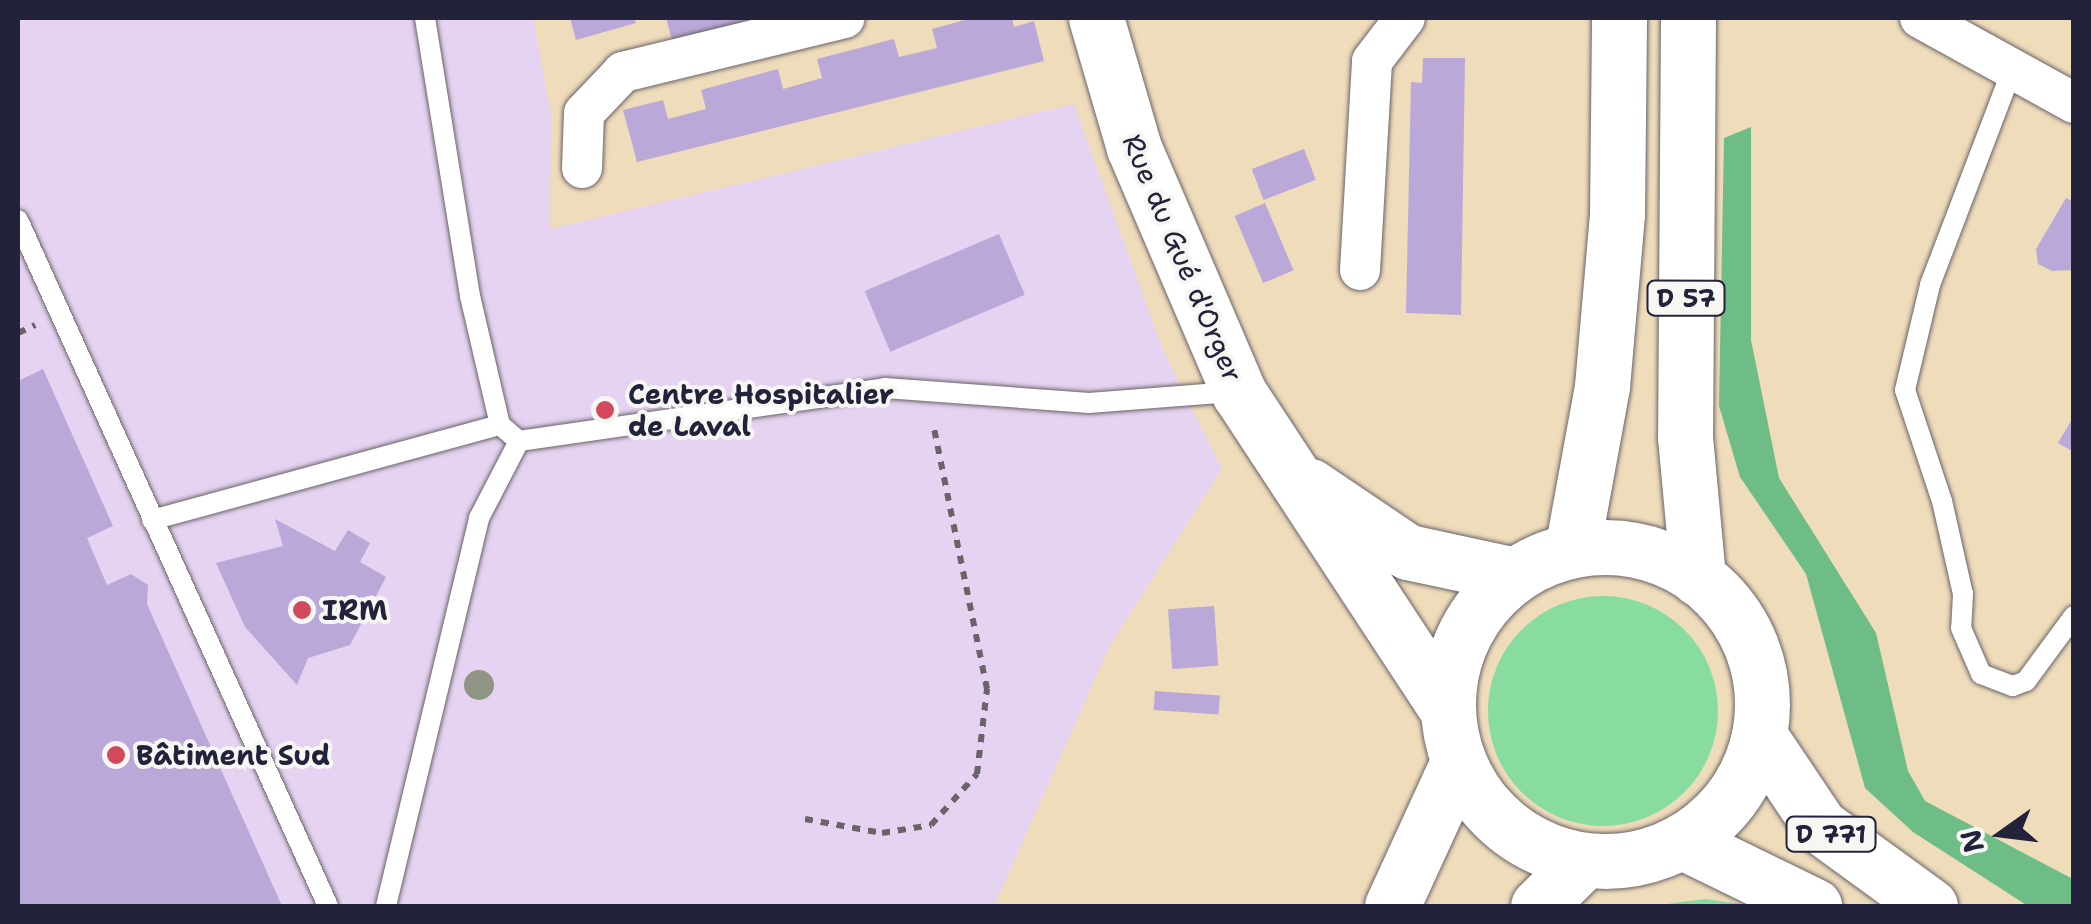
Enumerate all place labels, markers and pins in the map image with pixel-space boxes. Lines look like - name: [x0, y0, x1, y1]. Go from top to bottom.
- place label: Centre Hospitalier de Laval: [628, 377, 894, 443]
- marker: Centre Hospitalier de Laval: [592, 397, 618, 423]
- place label: IRM: [322, 593, 388, 627]
- marker: IRM: [291, 599, 313, 621]
- place label: Bâtiment Sud: [136, 738, 330, 772]
- marker: Bâtiment Sud: [105, 744, 127, 766]

